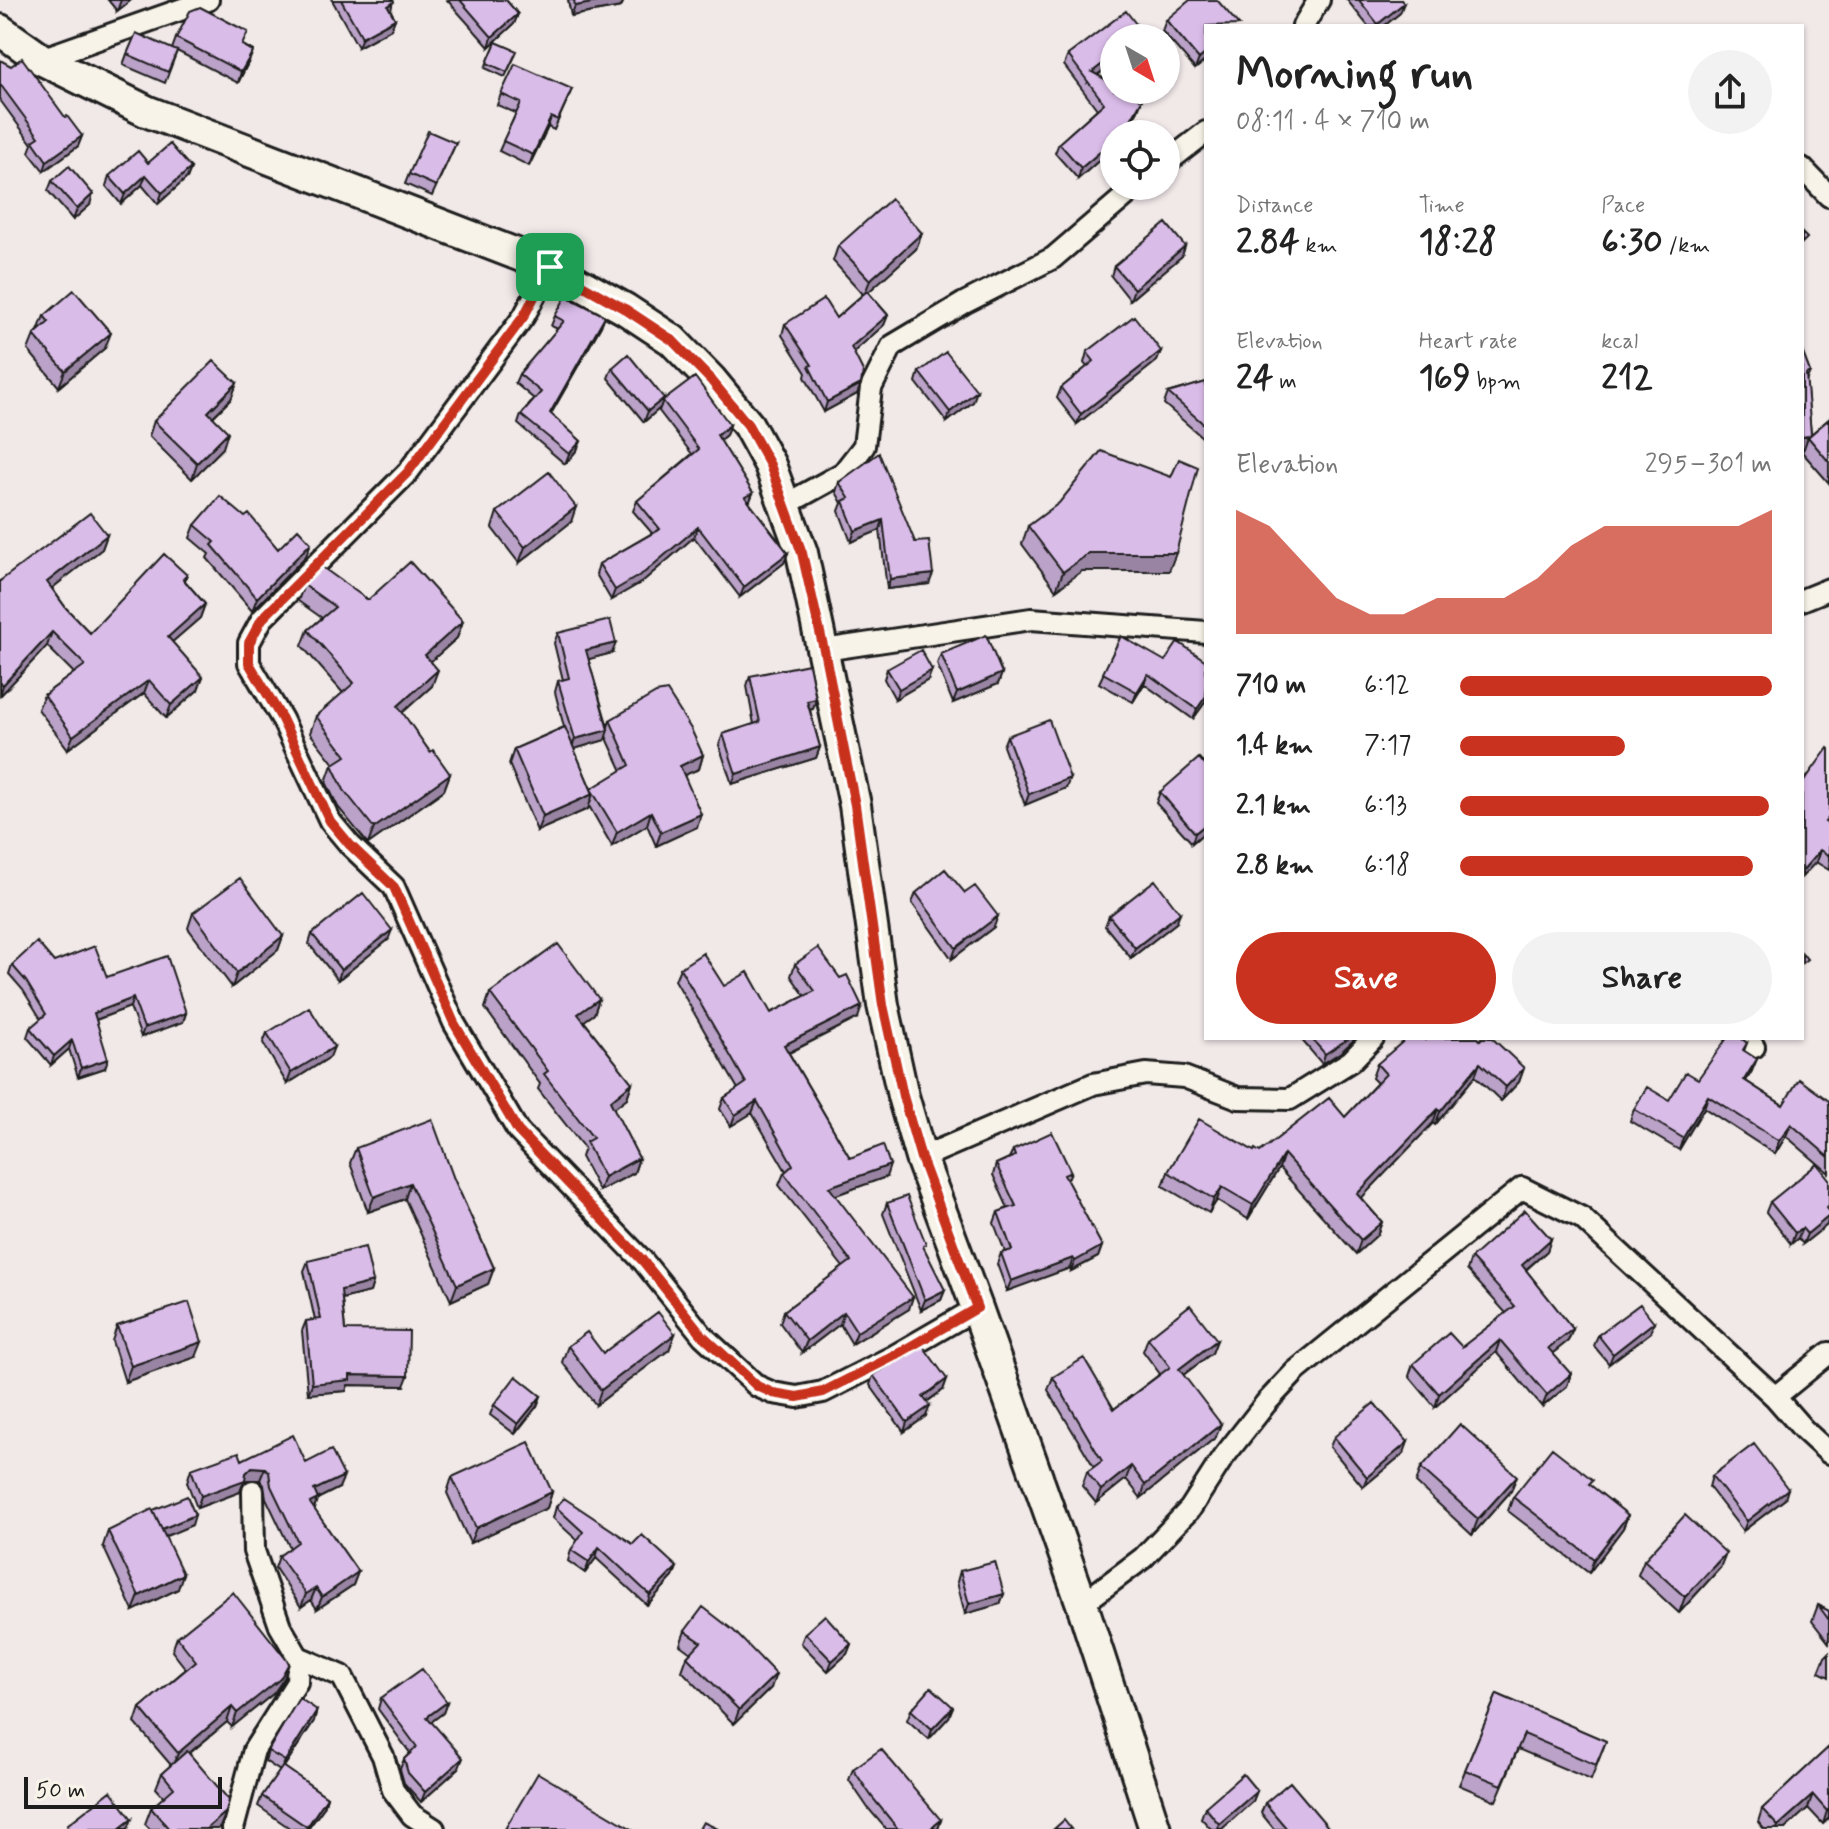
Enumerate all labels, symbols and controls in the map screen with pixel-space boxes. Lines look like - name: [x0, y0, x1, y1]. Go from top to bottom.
- north arrow: [1100, 24, 1180, 104]
- map controls: [1100, 24, 1180, 200]
- text: Morning run: [1236, 46, 1473, 104]
- button: share: [1688, 50, 1772, 134]
- text: 08:11 · 4 × 710 m: [1236, 105, 1430, 139]
- button: locate: [1100, 120, 1180, 200]
- text: Distance: [1236, 192, 1313, 220]
- text: Time: [1419, 192, 1465, 220]
- text: Pace: [1601, 192, 1645, 220]
- text: 2.84: [1236, 220, 1300, 265]
- text: 18:28: [1419, 220, 1497, 265]
- text: 6:30: [1601, 220, 1663, 265]
- text: km: [1300, 232, 1338, 260]
- text: /km: [1663, 232, 1710, 260]
- pin: [516, 233, 584, 301]
- icon: arrive: [528, 245, 572, 289]
- text: Elevation: [1236, 328, 1323, 356]
- text: Heart rate: [1419, 328, 1517, 356]
- text: kcal: [1601, 328, 1638, 356]
- text: 24: [1236, 356, 1273, 401]
- text: 169: [1419, 356, 1471, 401]
- text: 212: [1601, 356, 1653, 401]
- text: m: [1273, 368, 1297, 396]
- text: bpm: [1471, 368, 1521, 396]
- text: Elevation: [1236, 448, 1338, 482]
- text: 295–301 m: [1645, 448, 1772, 482]
- text: 710 m: [1236, 669, 1306, 703]
- text: 6:12: [1364, 669, 1410, 703]
- text: 1.4 km: [1236, 729, 1313, 763]
- text: 7:17: [1364, 729, 1411, 763]
- text: 2.1 km: [1236, 789, 1311, 823]
- text: 6:13: [1364, 789, 1407, 823]
- text: 2.8 km: [1236, 849, 1314, 883]
- text: 6:18: [1364, 849, 1410, 883]
- button: Save: [1236, 932, 1496, 1024]
- button: Share: [1512, 932, 1772, 1024]
- scale bar: [24, 1773, 222, 1809]
- text: 50 m: [36, 1777, 85, 1805]

